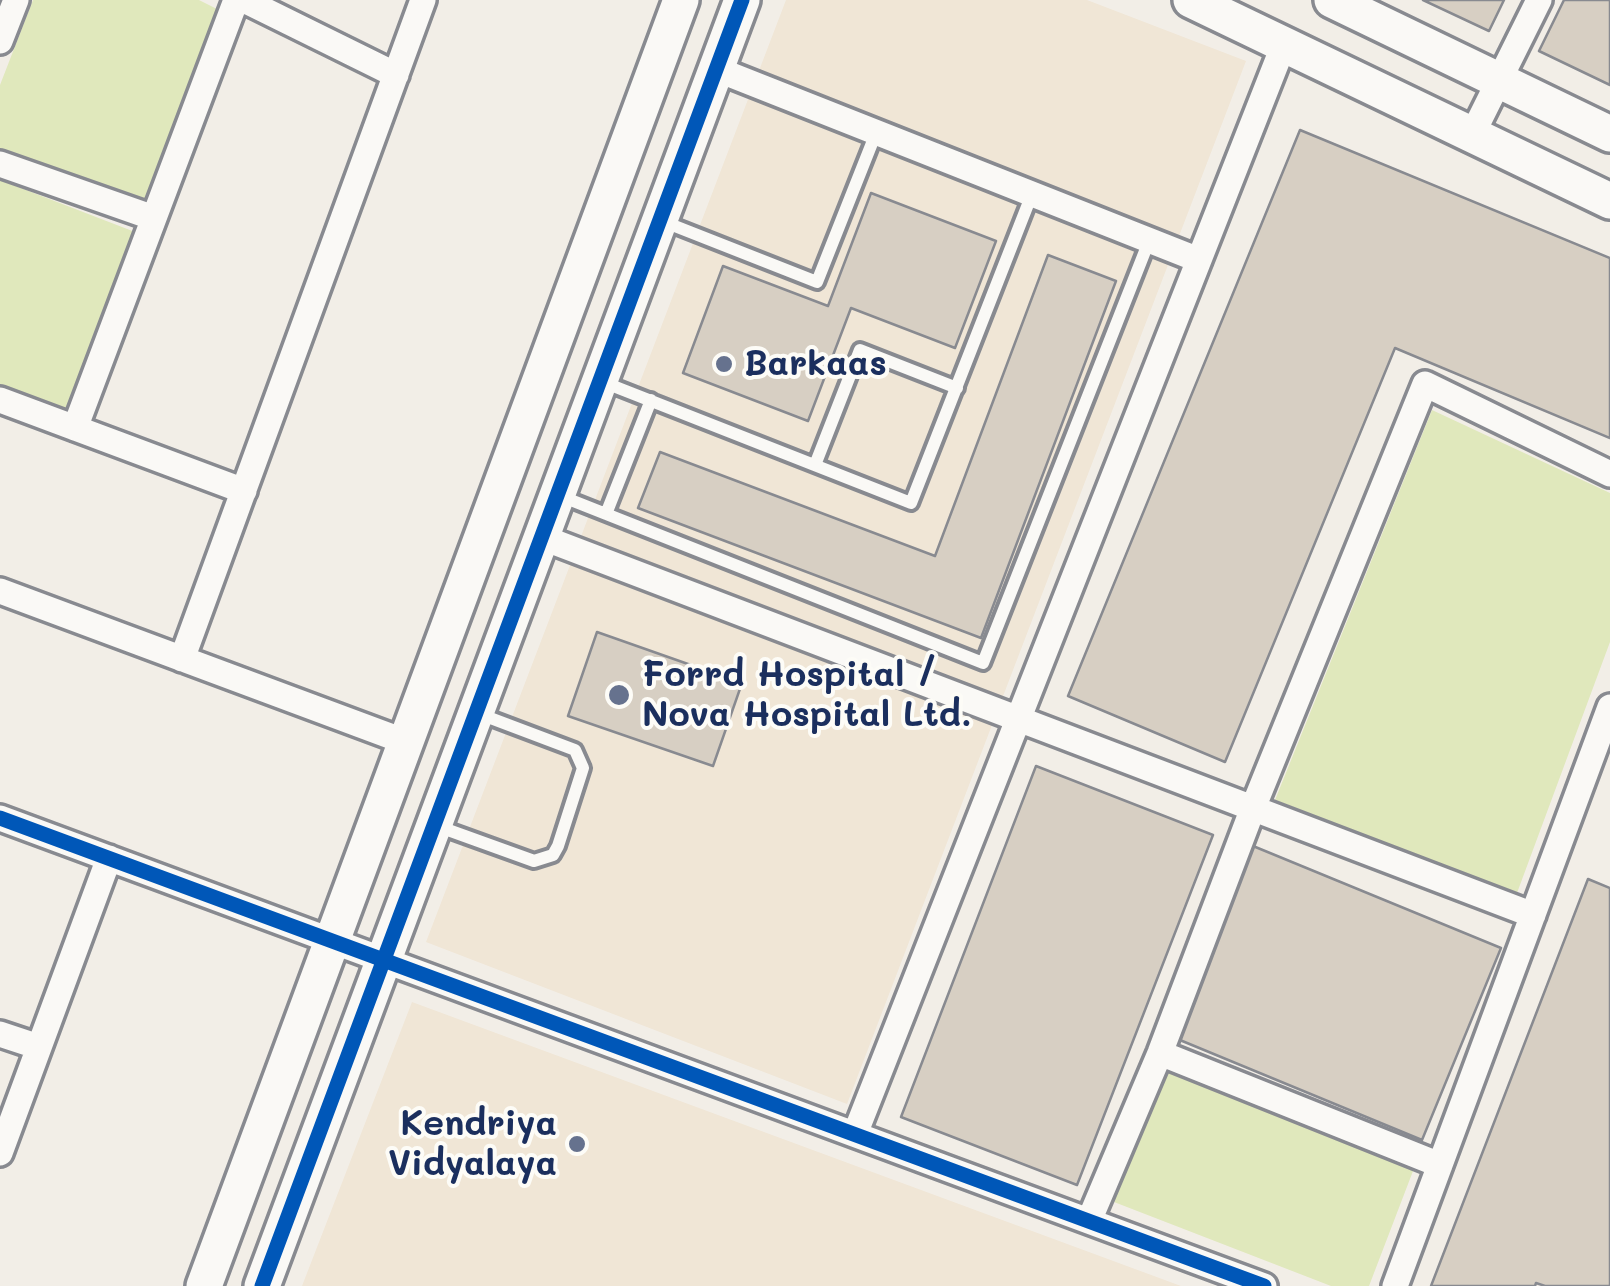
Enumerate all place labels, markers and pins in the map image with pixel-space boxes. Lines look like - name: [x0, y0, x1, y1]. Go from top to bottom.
- place label: Barkaas: [744, 343, 887, 385]
- marker: Barkaas: [713, 353, 735, 375]
- place label: Forrd Hospital / Nova Hospital Ltd.: [642, 654, 972, 736]
- marker: Forrd Hospital / Nova Hospital Ltd.: [606, 682, 632, 708]
- place label: Kendriya Vidyalaya: [388, 1103, 557, 1185]
- marker: Kendriya Vidyalaya: [566, 1133, 588, 1155]

